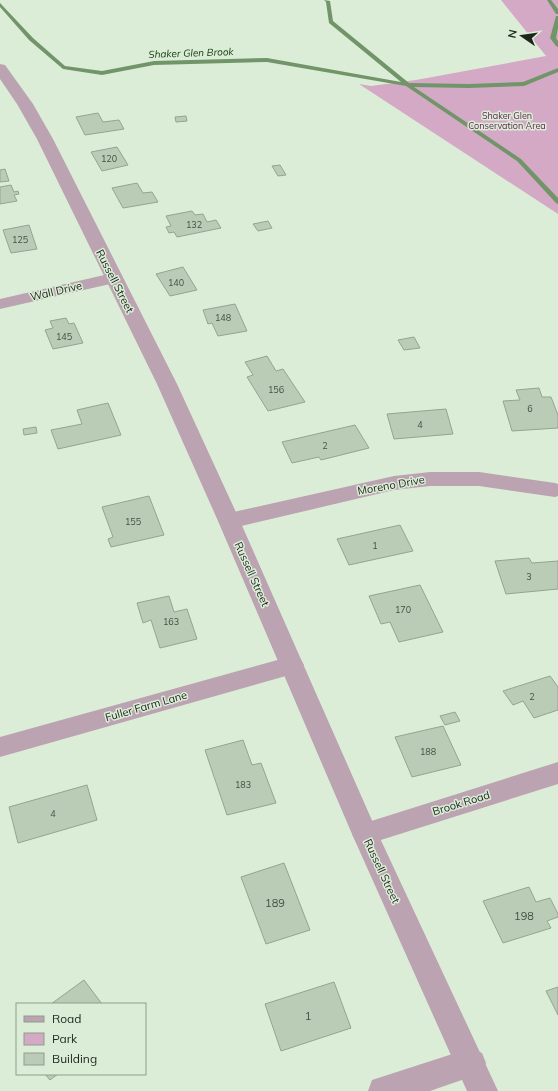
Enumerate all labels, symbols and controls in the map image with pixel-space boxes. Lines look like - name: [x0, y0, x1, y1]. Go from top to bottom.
- north arrow: [502, 16, 542, 56]
- text: N: [505, 28, 520, 39]
- water label: Shaker Glen Brook: [148, 45, 235, 61]
- park label: Shaker Glen Conservation Area: [468, 110, 546, 131]
- house number: 120: [101, 153, 117, 164]
- house number: 132: [186, 219, 202, 230]
- house number: 125: [12, 234, 29, 245]
- street label: Russell Street: [93, 247, 137, 315]
- house number: 140: [168, 277, 184, 288]
- street label: Wall Drive: [29, 278, 83, 304]
- house number: 148: [215, 312, 231, 323]
- house number: 145: [56, 331, 73, 342]
- house number: 156: [268, 384, 284, 395]
- house number: 6: [527, 403, 533, 414]
- house number: 4: [417, 419, 423, 430]
- house number: 2: [322, 440, 328, 451]
- street label: Moreno Drive: [356, 472, 426, 498]
- house number: 155: [125, 516, 142, 527]
- street label: Russell Street: [231, 539, 273, 609]
- house number: 1: [372, 540, 378, 551]
- house number: 3: [526, 571, 532, 582]
- house number: 170: [395, 604, 411, 615]
- house number: 163: [163, 616, 179, 627]
- street label: Fuller Farm Lane: [103, 688, 189, 724]
- house number: 2: [529, 691, 535, 702]
- house number: 188: [420, 746, 436, 757]
- house number: 183: [235, 779, 251, 790]
- street label: Brook Road: [431, 788, 491, 818]
- house number: 4: [50, 808, 56, 819]
- street label: Russell Street: [361, 837, 403, 906]
- house number: 189: [265, 896, 285, 910]
- house number: 198: [514, 909, 534, 923]
- legend: [16, 1003, 146, 1075]
- house number: 1: [305, 1009, 311, 1023]
- text: Road: [52, 1011, 81, 1026]
- text: Park: [52, 1031, 78, 1046]
- text: Building: [52, 1051, 97, 1066]

